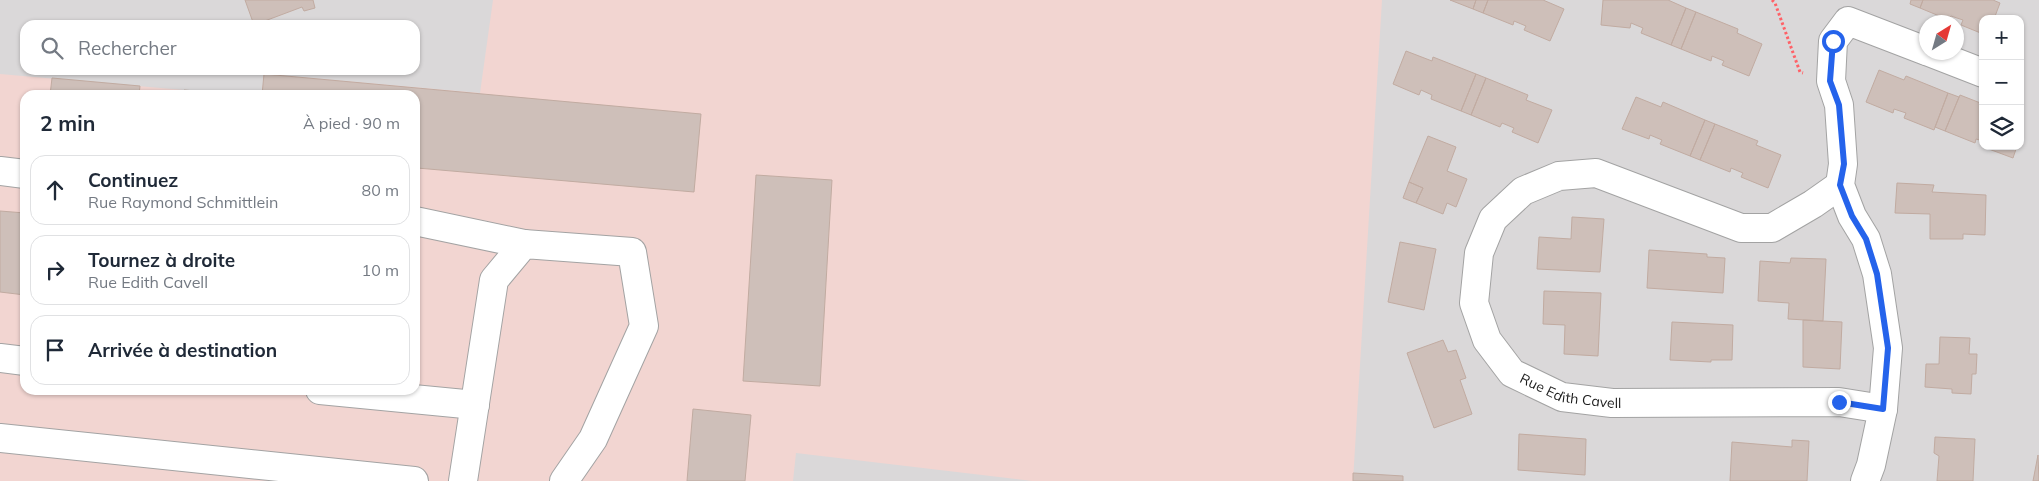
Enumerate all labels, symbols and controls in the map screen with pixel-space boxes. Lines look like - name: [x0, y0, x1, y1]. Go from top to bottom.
- north arrow: [1919, 15, 1964, 60]
- map controls: [1979, 15, 2024, 150]
- button: +: [1979, 15, 2024, 60]
- search box: [20, 20, 420, 75]
- route start: [1822, 30, 1845, 53]
- icon: search: [38, 34, 66, 62]
- text: Rechercher: [78, 36, 177, 60]
- button: −: [1979, 60, 2024, 105]
- button: layers: [1979, 105, 2024, 150]
- text: 2 min: [40, 110, 95, 136]
- text: À pied · 90 m: [303, 113, 400, 133]
- text: Continuez: [88, 168, 178, 192]
- icon: ahead: [41, 176, 69, 204]
- text: 80 m: [362, 180, 399, 200]
- text: Rue Raymond Schmittlein: [88, 192, 278, 212]
- text: Tournez à droite: [88, 248, 235, 272]
- icon: right: [41, 256, 69, 284]
- text: 10 m: [362, 260, 399, 280]
- text: Rue Edith Cavell: [88, 272, 208, 292]
- icon: arrive: [41, 336, 69, 364]
- text: Arrivée à destination: [88, 338, 277, 362]
- street label: Rue Edith Cavell: [1517, 369, 1621, 412]
- route end: [1828, 391, 1851, 414]

